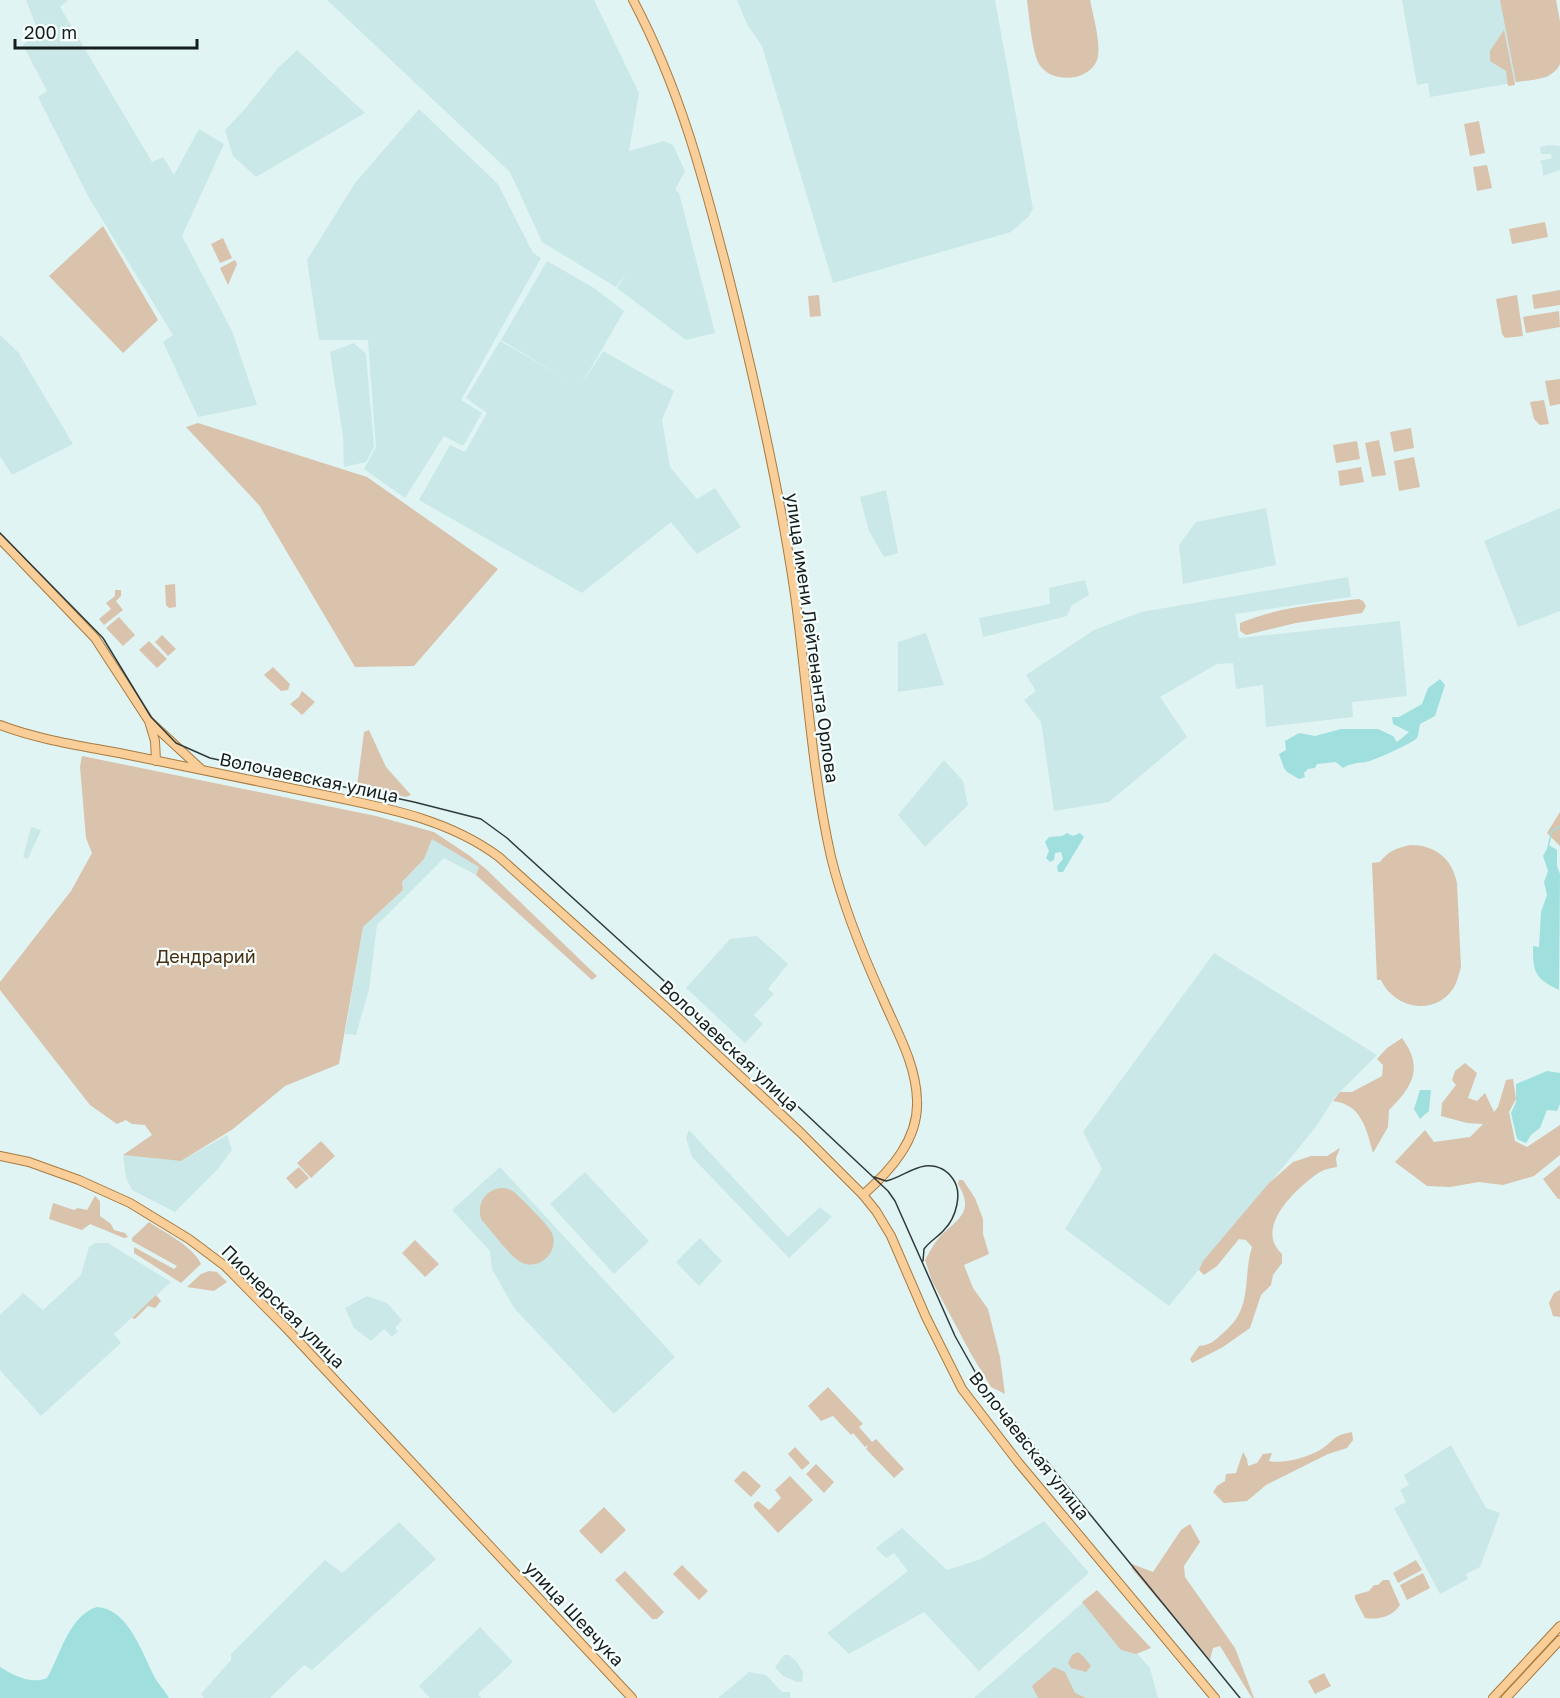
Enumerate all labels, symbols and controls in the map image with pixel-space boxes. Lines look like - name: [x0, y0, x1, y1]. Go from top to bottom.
- scale bar: [15, 12, 196, 50]
- text: 200 m: [24, 21, 77, 43]
- street label: улица имени Лейтенанта Орлова: [782, 491, 844, 784]
- street label: Волочаевская улица: [218, 747, 401, 807]
- park label: Дендрарий: [156, 945, 256, 967]
- street label: Волочаевская улица: [655, 975, 804, 1116]
- street label: Пионерская улица: [217, 1240, 350, 1373]
- street label: Волочаевская улица: [965, 1367, 1095, 1524]
- street label: улица Шевчука: [520, 1556, 629, 1670]

